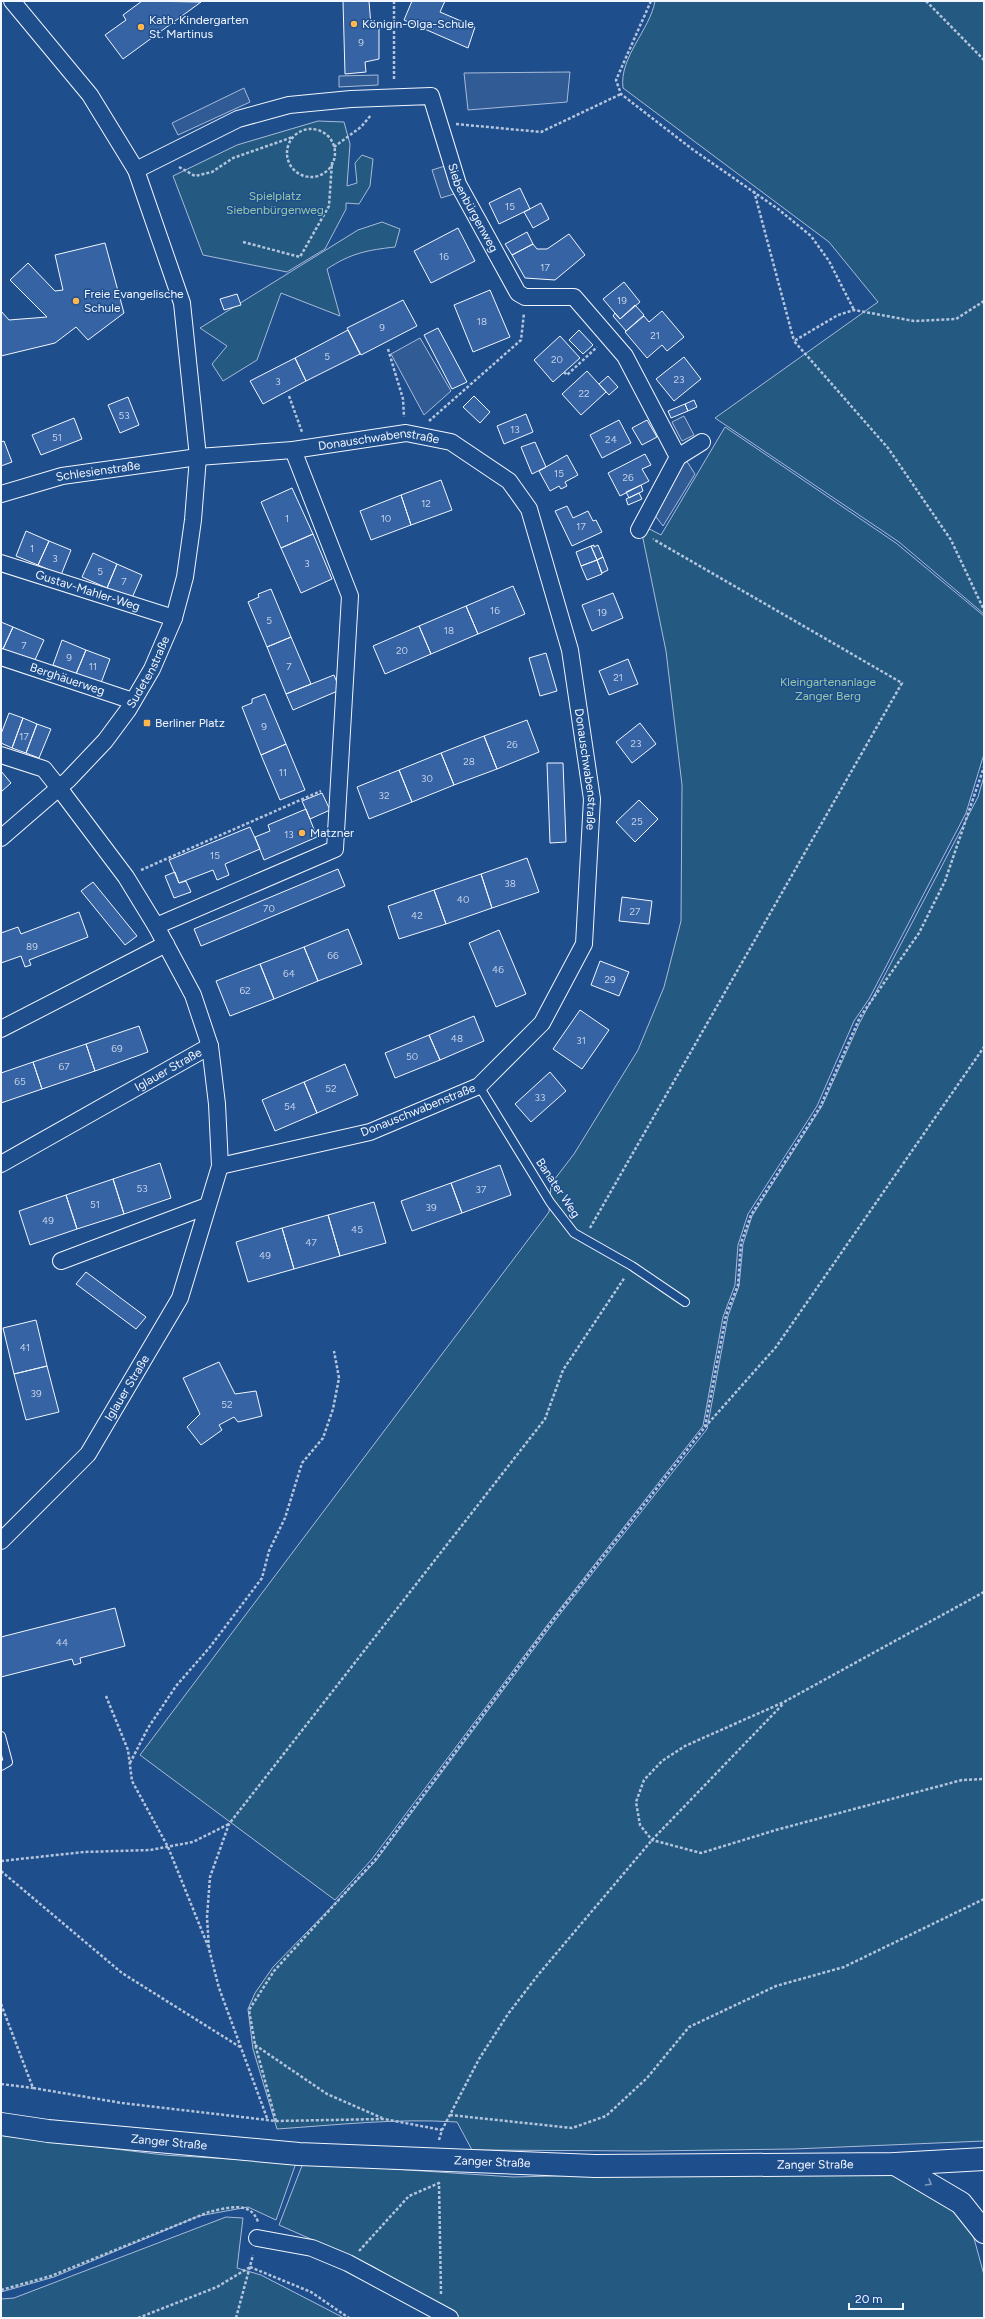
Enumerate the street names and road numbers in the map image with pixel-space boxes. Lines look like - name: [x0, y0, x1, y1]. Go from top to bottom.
- street label: Siebenbürgenweg: [445, 162, 501, 255]
- street label: Donauschwabenstraße: [317, 426, 441, 453]
- street label: Schlesienstraße: [54, 458, 142, 484]
- street label: Gustav-Mahler-Weg: [34, 567, 142, 614]
- street label: Sudetenstraße: [124, 634, 172, 711]
- street label: Berghäuerweg: [28, 660, 107, 698]
- street label: Donauschwabenstraße: [572, 707, 599, 831]
- street label: Iglauer Straße: [132, 1045, 205, 1094]
- street label: Donauschwabenstraße: [358, 1080, 478, 1139]
- street label: Banater Weg: [533, 1155, 583, 1221]
- street label: Iglauer Straße: [102, 1352, 152, 1424]
- street label: Zanger Straße: [130, 2132, 208, 2153]
- street label: Zanger Straße: [454, 2153, 531, 2170]
- street label: Zanger Straße: [777, 2157, 854, 2172]

